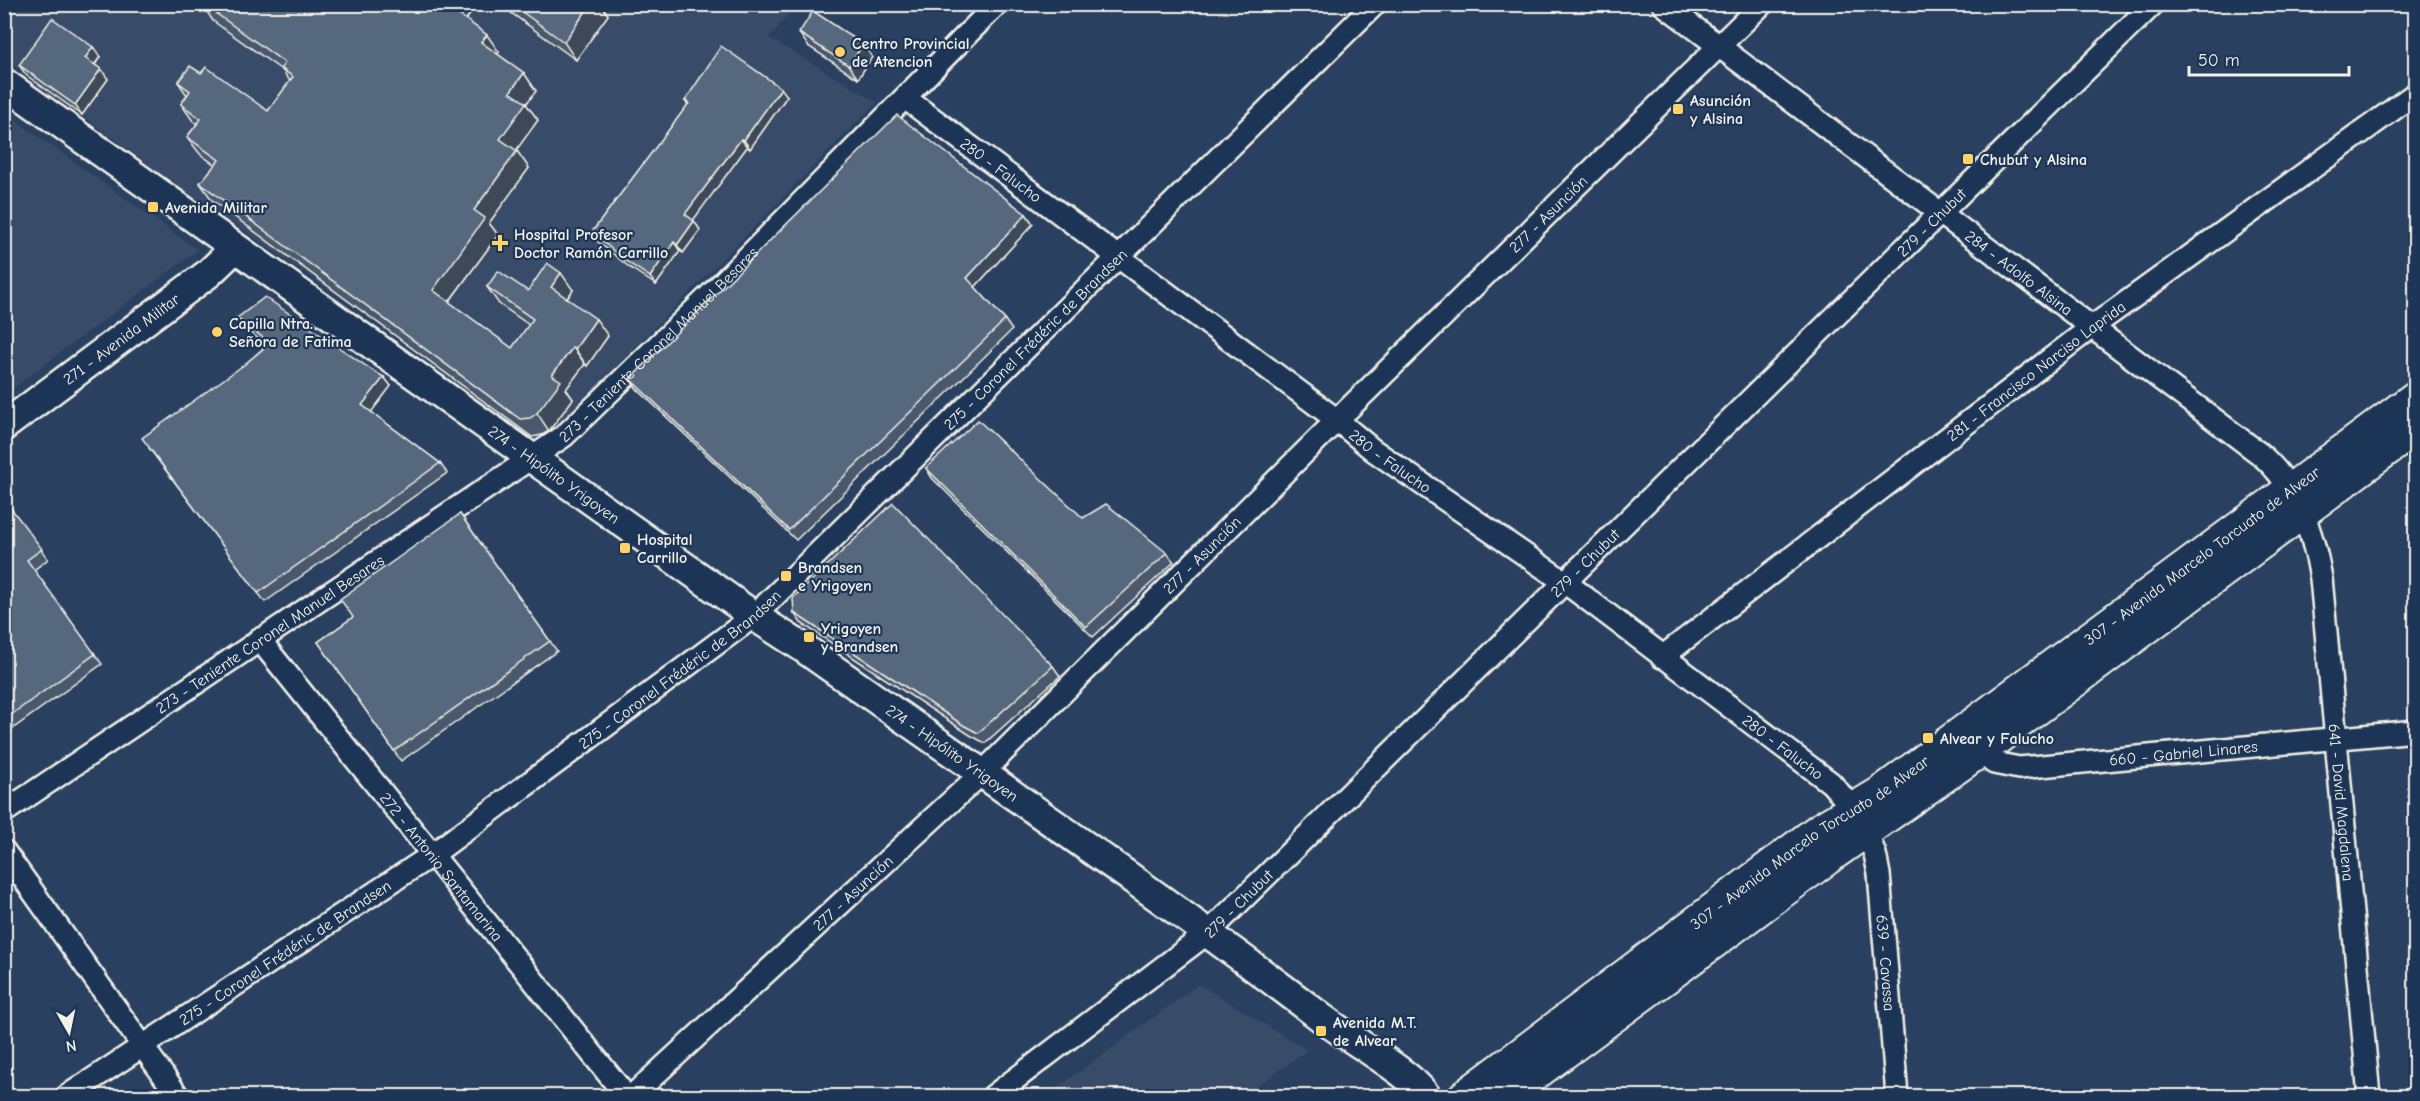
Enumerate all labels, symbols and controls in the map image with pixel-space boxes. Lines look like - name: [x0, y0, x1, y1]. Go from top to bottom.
- place label: Centro Provincial de Atencion: [852, 35, 970, 71]
- scale bar: [2189, 39, 2350, 77]
- marker: Centro Provincial de Atencion: [833, 45, 847, 59]
- text: 50 m: [2198, 50, 2240, 71]
- place label: Asunción y Alsina: [1690, 92, 1751, 128]
- marker: Asunción y Alsina: [1671, 102, 1685, 116]
- street label: 280 - Falucho: [957, 134, 1045, 207]
- place label: Chubut y Alsina: [1980, 151, 2087, 169]
- marker: Chubut y Alsina: [1961, 152, 1975, 166]
- street label: 277 - Asunción: [1506, 172, 1591, 257]
- street label: 279 - Chubut: [1894, 185, 1970, 260]
- place label: Avenida Militar: [165, 199, 267, 217]
- marker: Avenida Militar: [146, 200, 160, 214]
- place label: Hospital Profesor Doctor Ramón Carrillo: [514, 226, 668, 262]
- street label: 284 - Adolfo Alsina: [1961, 227, 2076, 319]
- marker: Hospital Profesor Doctor Ramón Carrillo: [491, 234, 509, 252]
- street label: 273 - Teniente Coronel Manuel Besares: [556, 244, 762, 446]
- street label: 275 - Coronel Frédéric de Brandsen: [940, 246, 1131, 434]
- street label: 271 - Avenida Militar: [60, 290, 184, 389]
- street label: 281 - Francisco Narciso Laprida: [1944, 298, 2129, 445]
- place label: Capilla Ntra. Señora de Fatima: [229, 315, 352, 351]
- marker: Capilla Ntra. Señora de Fatima: [210, 325, 224, 339]
- street label: 274 - Hipólito Yrigoyen: [484, 422, 623, 528]
- street label: 280 - Falucho: [1345, 426, 1434, 497]
- street label: 307 - Avenida Marcelo Torcuato de Alvear: [2081, 463, 2324, 649]
- street label: 277 - Asunción: [1160, 513, 1245, 598]
- street label: 279 - Chubut: [1547, 525, 1624, 601]
- place label: Hospital Carrillo: [637, 531, 693, 567]
- marker: Hospital Carrillo: [618, 541, 632, 555]
- street label: 273 - Teniente Coronel Manuel Besares: [153, 551, 388, 717]
- place label: Brandsen e Yrigoyen: [798, 559, 872, 595]
- marker: Brandsen e Yrigoyen: [779, 569, 793, 583]
- street label: 275 - Coronel Frédéric de Brandsen: [575, 587, 785, 753]
- place label: Yrigoyen y Brandsen: [821, 620, 898, 656]
- marker: Yrigoyen y Brandsen: [802, 630, 816, 644]
- street label: 274 - Hipólito Yrigoyen: [882, 701, 1021, 806]
- street label: 280 - Falucho: [1738, 711, 1826, 784]
- street label: 641 - David Magdalena: [2325, 723, 2357, 882]
- place label: Alvear y Falucho: [1940, 730, 2054, 748]
- marker: Alvear y Falucho: [1921, 731, 1935, 745]
- street label: 660 - Gabriel Linares: [2108, 738, 2259, 770]
- street label: 307 - Avenida Marcelo Torcuato de Alvear: [1687, 752, 1933, 934]
- street label: 272 - Antonio Santamarina: [376, 789, 506, 945]
- street label: 277 - Asunción: [809, 852, 897, 935]
- street label: 279 - Chubut: [1201, 866, 1277, 942]
- street label: 275 - Coronel Frédéric de Brandsen: [176, 877, 395, 1029]
- street label: 639 - Cavassa: [1872, 914, 1898, 1012]
- north arrow: [39, 1002, 99, 1062]
- place label: Avenida M.T. de Alvear: [1333, 1014, 1417, 1050]
- marker: Avenida M.T. de Alvear: [1314, 1024, 1328, 1038]
- text: N: [65, 1036, 78, 1056]

